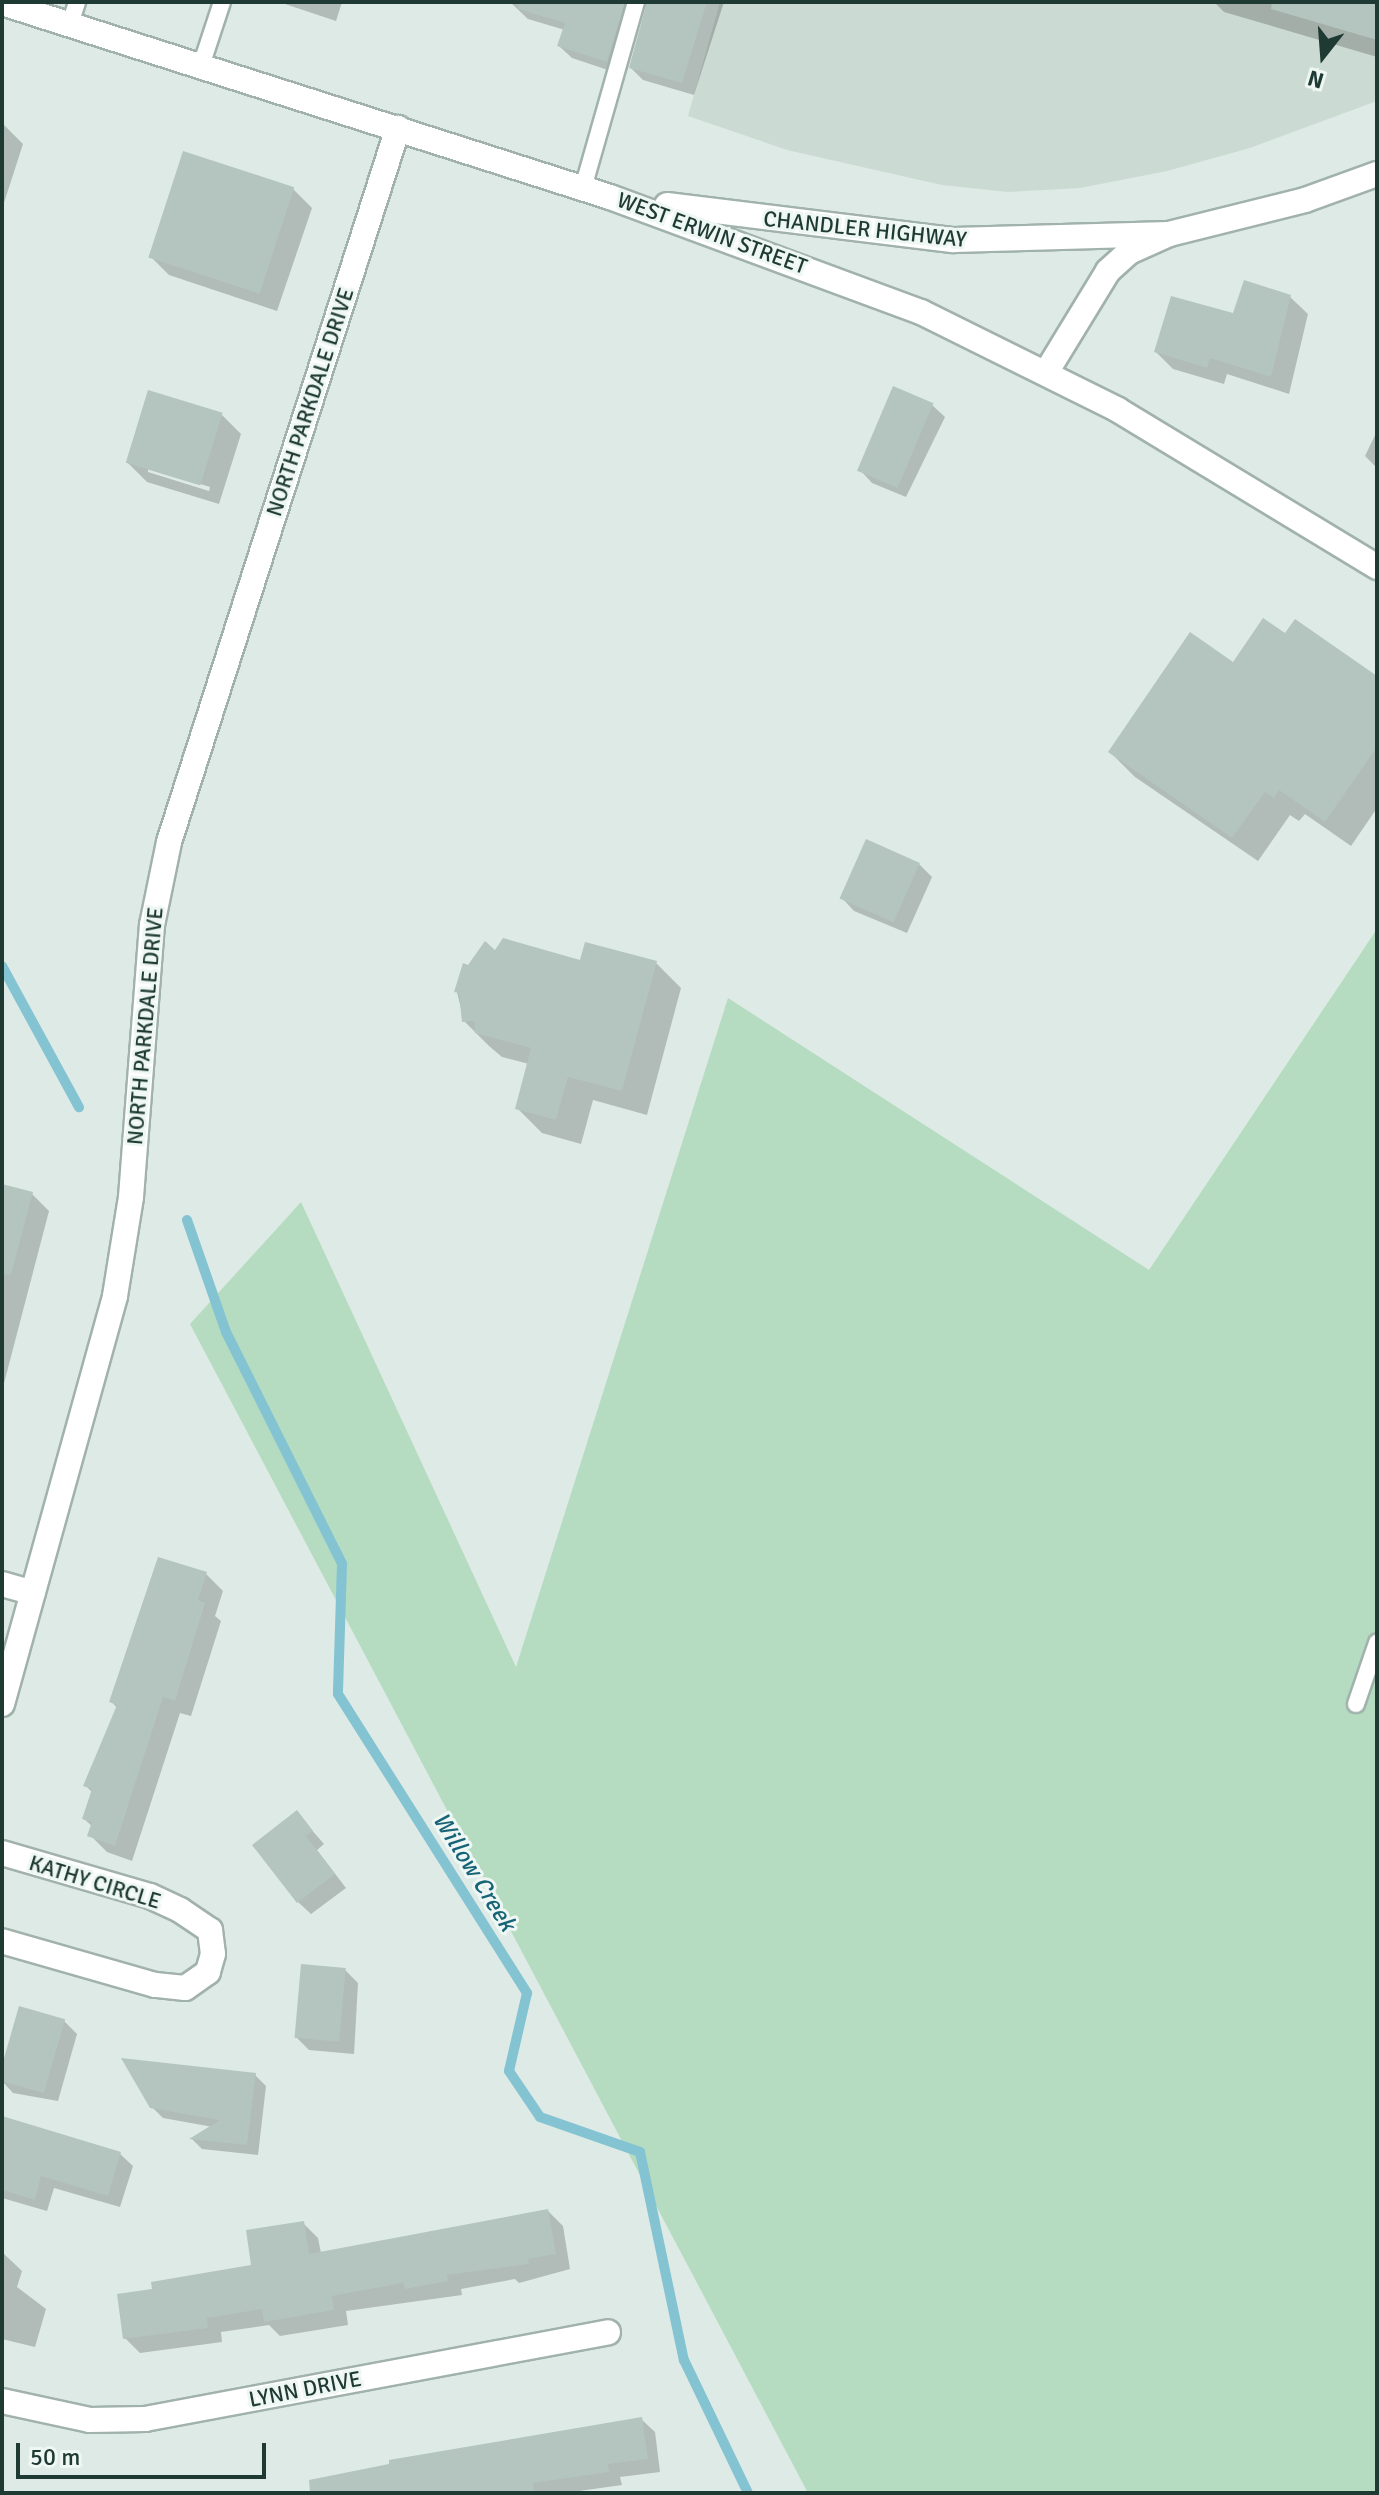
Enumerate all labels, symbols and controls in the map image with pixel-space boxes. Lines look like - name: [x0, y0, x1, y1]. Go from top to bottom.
- north arrow: [1283, 16, 1363, 96]
- text: N: [1305, 64, 1327, 95]
- street label: WEST ERWIN STREET: [613, 186, 811, 280]
- street label: CHANDLER HIGHWAY: [762, 205, 968, 253]
- street label: NORTH PARKDALE DRIVE: [261, 284, 359, 520]
- street label: NORTH PARKDALE DRIVE: [121, 906, 169, 1146]
- water label: Willow Creek: [426, 1807, 522, 1937]
- street label: KATHY CIRCLE: [26, 1849, 164, 1915]
- street label: LYNN DRIVE: [246, 2365, 364, 2413]
- scale bar: [20, 2427, 270, 2477]
- text: 50 m: [30, 2442, 80, 2472]

